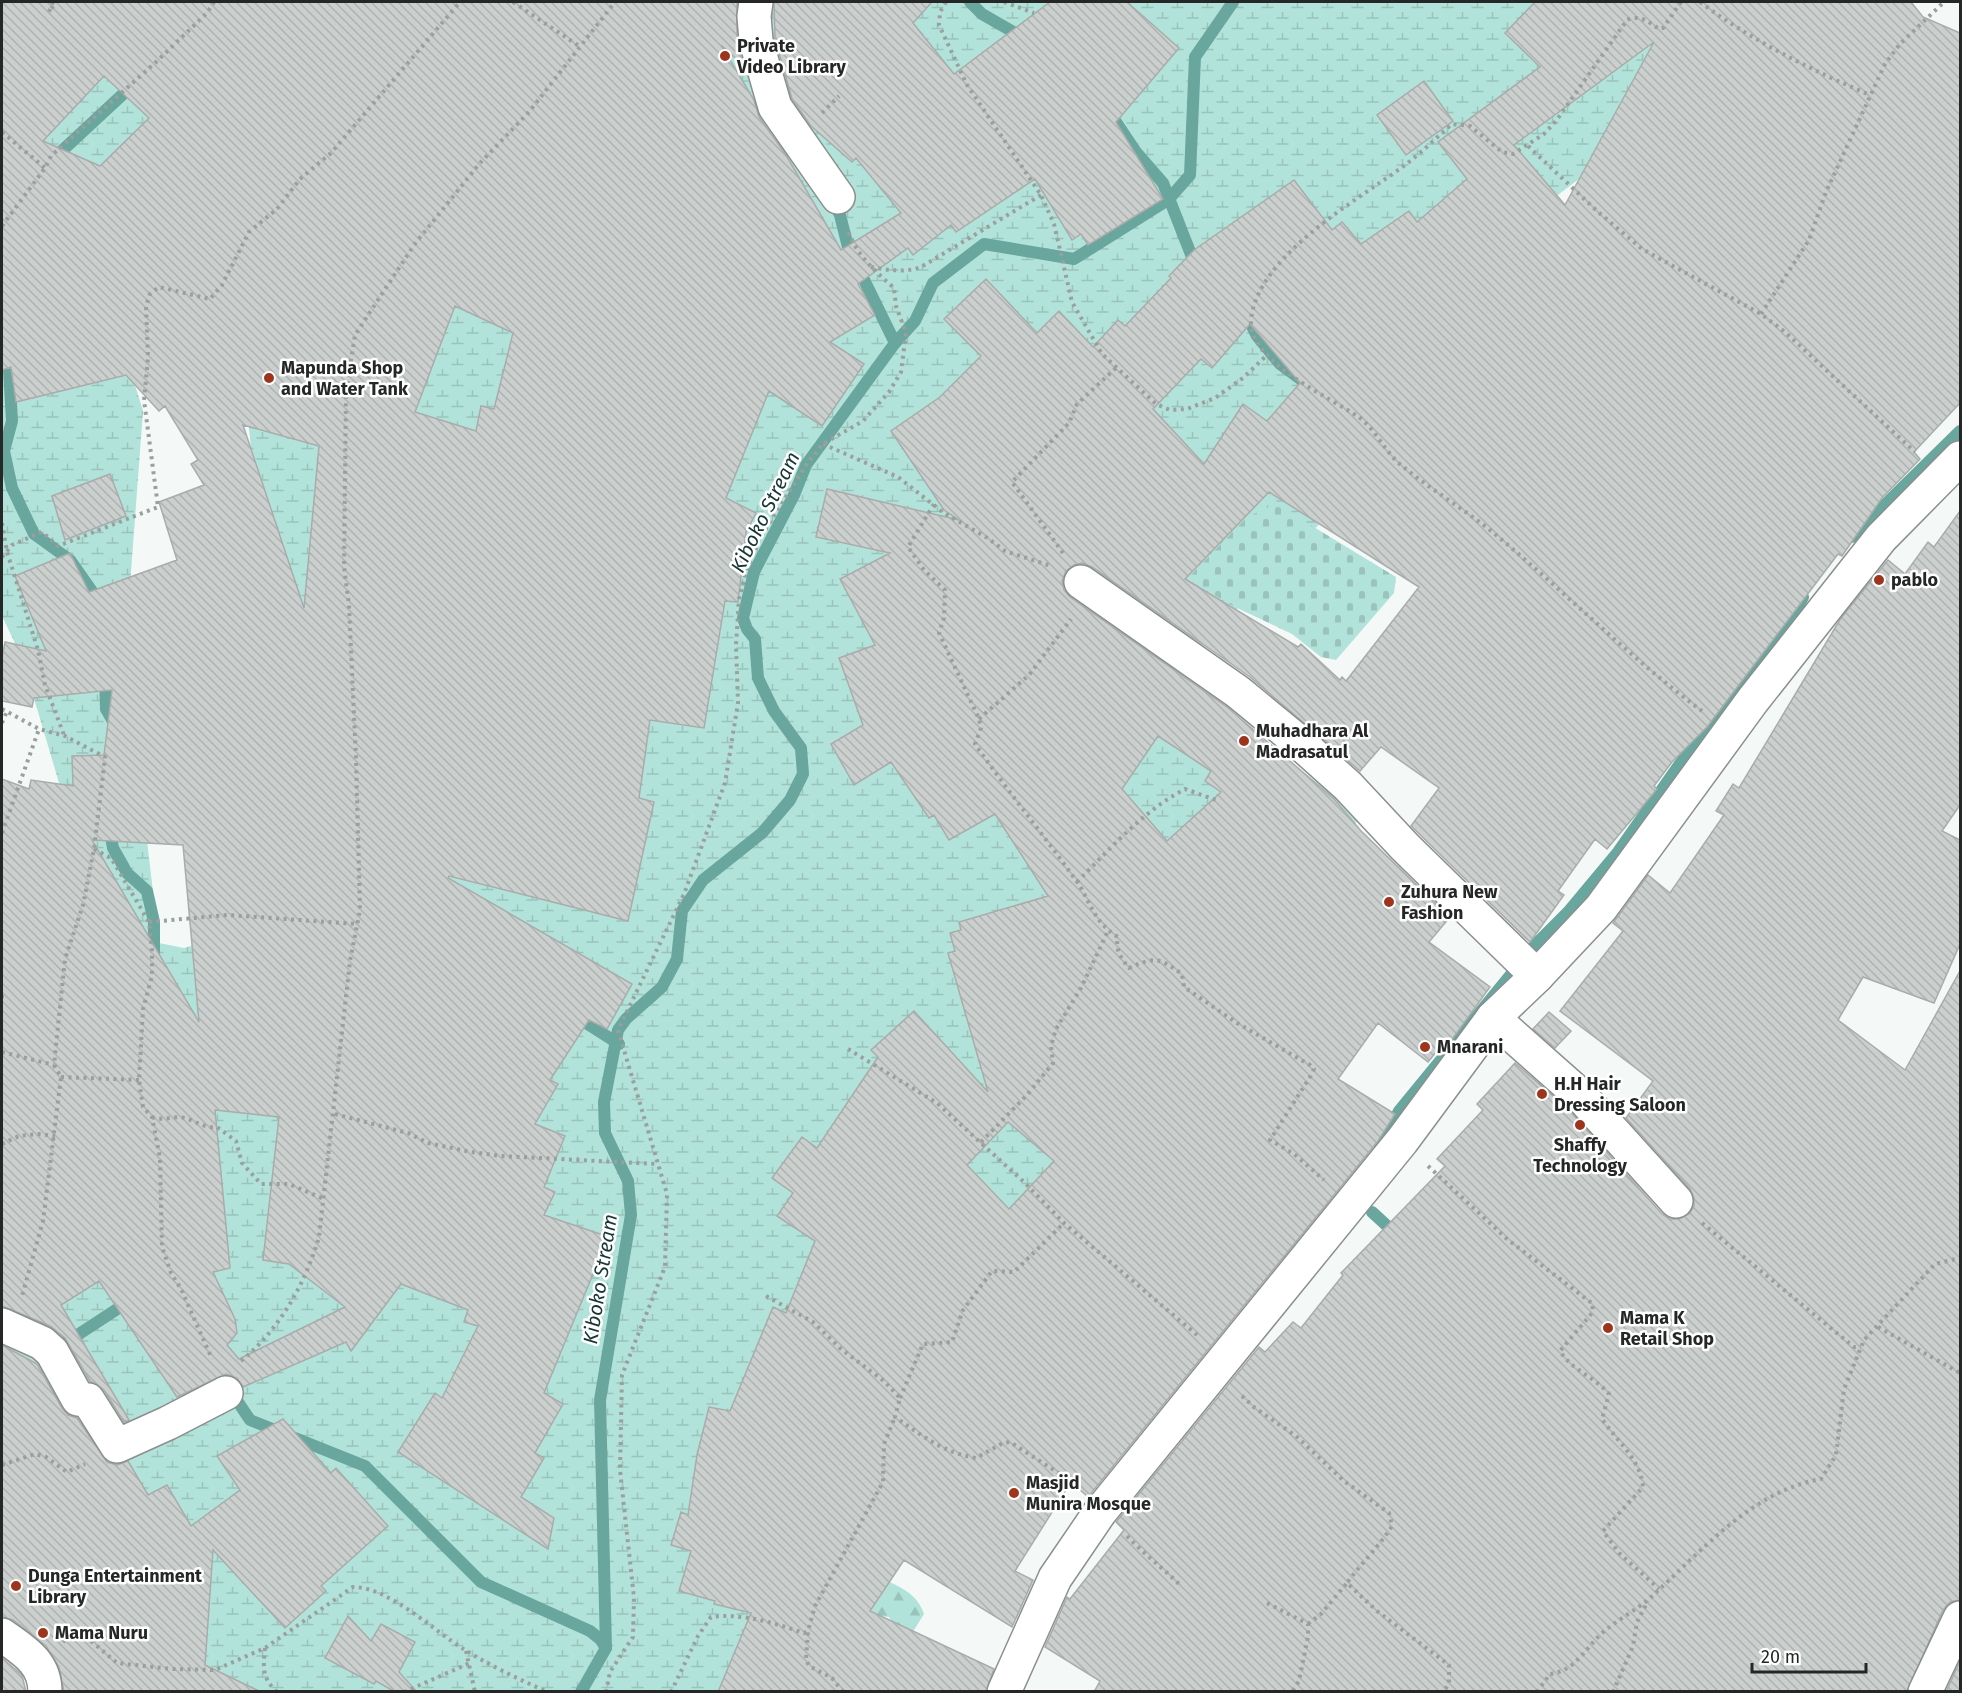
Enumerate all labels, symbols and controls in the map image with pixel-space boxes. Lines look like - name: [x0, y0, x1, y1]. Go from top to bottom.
- place label: Private Video Library: [736, 35, 847, 78]
- marker: Private Video Library: [718, 49, 732, 63]
- place label: Mapunda Shop and Water Tank: [281, 357, 409, 400]
- marker: Mapunda Shop and Water Tank: [262, 371, 276, 385]
- water label: Kiboko Stream: [725, 448, 805, 576]
- place label: pablo: [1891, 569, 1938, 591]
- marker: pablo: [1872, 573, 1886, 587]
- place label: Muhadhara Al Madrasatul: [1256, 720, 1369, 763]
- marker: Muhadhara Al Madrasatul: [1237, 734, 1251, 748]
- place label: Zuhura New Fashion: [1401, 881, 1498, 924]
- marker: Zuhura New Fashion: [1382, 895, 1396, 909]
- place label: Mnarani: [1437, 1036, 1503, 1058]
- marker: Mnarani: [1418, 1040, 1432, 1054]
- place label: H.H Hair Dressing Saloon: [1554, 1073, 1686, 1116]
- marker: H.H Hair Dressing Saloon: [1535, 1087, 1549, 1101]
- marker: Shaffy Technology: [1573, 1118, 1587, 1132]
- place label: Shaffy Technology: [1533, 1134, 1627, 1177]
- water label: Kiboko Stream: [578, 1212, 622, 1346]
- place label: Mama K Retail Shop: [1620, 1307, 1714, 1350]
- marker: Mama K Retail Shop: [1601, 1321, 1615, 1335]
- place label: Masjid Munira Mosque: [1026, 1472, 1151, 1515]
- marker: Masjid Munira Mosque: [1007, 1486, 1021, 1500]
- place label: Dunga Entertainment Library: [28, 1565, 203, 1608]
- marker: Dunga Entertainment Library: [9, 1579, 23, 1593]
- place label: Mama Nuru: [55, 1622, 148, 1644]
- marker: Mama Nuru: [36, 1626, 50, 1640]
- scale bar: [1752, 1636, 1866, 1674]
- text: 20 m: [1761, 1646, 1800, 1668]

